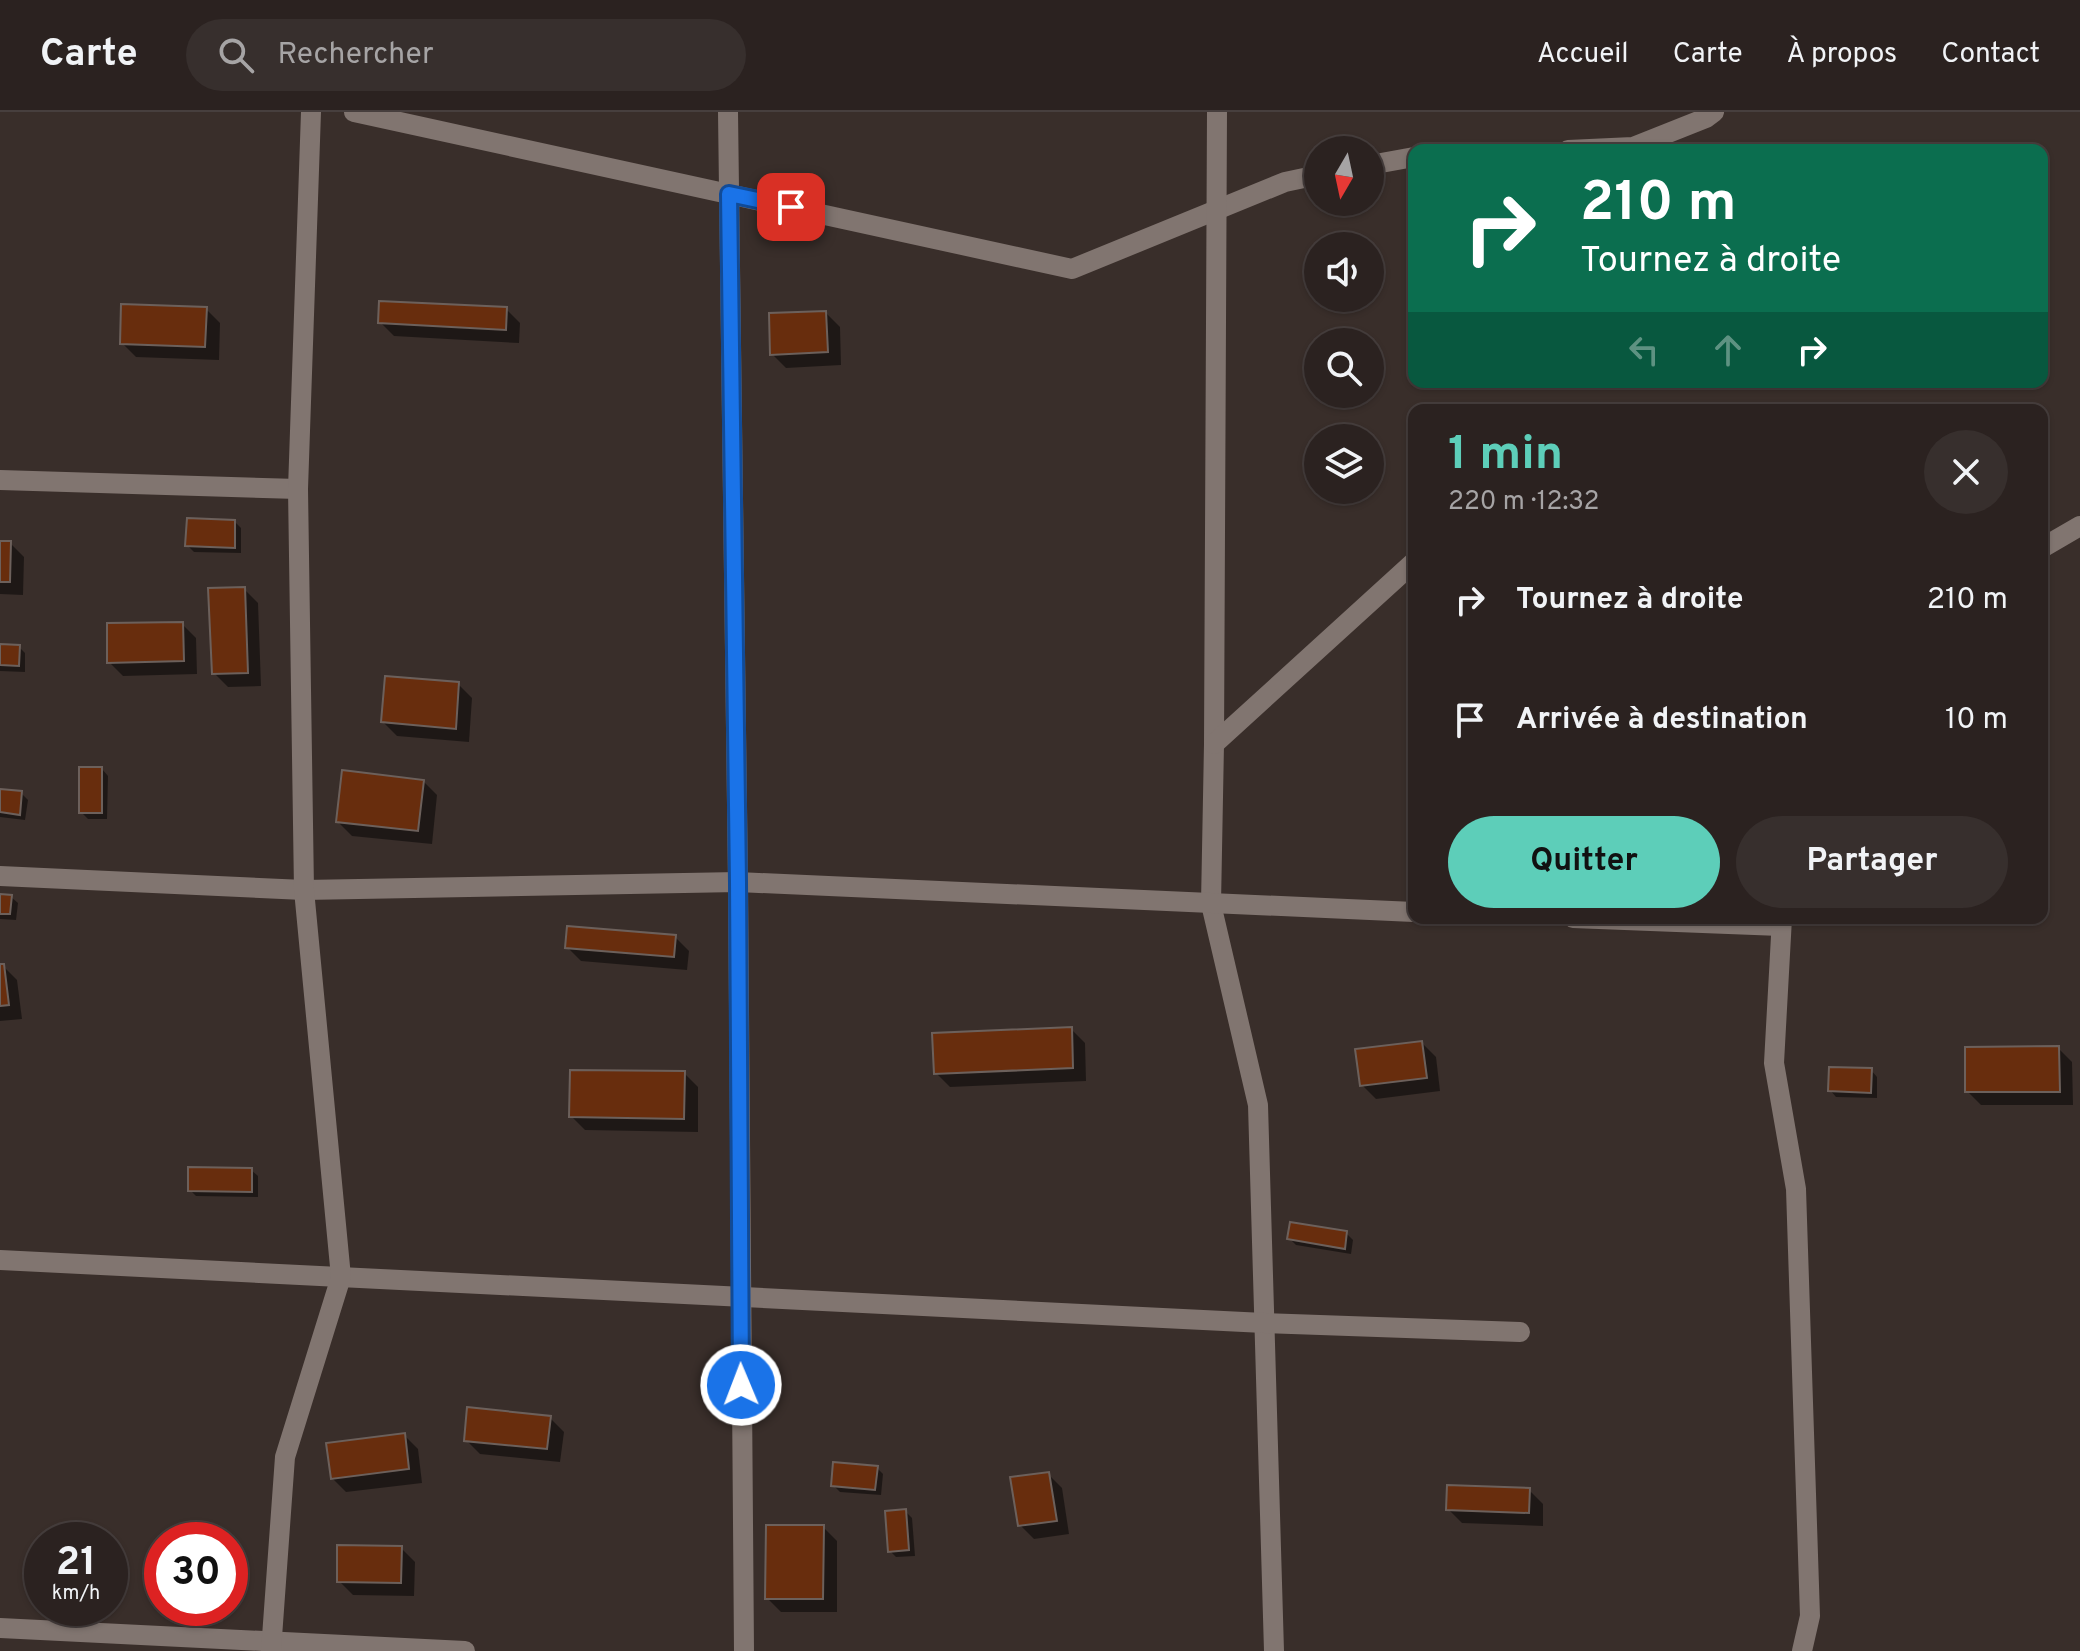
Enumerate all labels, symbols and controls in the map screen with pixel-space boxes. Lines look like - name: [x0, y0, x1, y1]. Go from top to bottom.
- search box: [186, 19, 746, 91]
- text: Carte: [40, 31, 138, 80]
- icon: search: [214, 33, 258, 77]
- text: Rechercher: [278, 37, 434, 74]
- text: Accueil: [1537, 37, 1629, 73]
- text: Carte: [1673, 37, 1743, 73]
- text: À propos: [1787, 37, 1897, 73]
- text: Contact: [1941, 37, 2040, 73]
- north arrow: [1304, 136, 1384, 216]
- map controls: [1304, 136, 1384, 504]
- text: 210 m: [1580, 170, 1737, 240]
- pin: [757, 173, 825, 241]
- icon: right: [1448, 176, 1552, 280]
- icon: arrive: [769, 185, 813, 229]
- button: sound: [1304, 232, 1384, 312]
- text: Tournez à droite: [1580, 239, 1841, 285]
- button: search: [1304, 328, 1384, 408]
- icon: left: [1622, 328, 1666, 372]
- icon: ahead: [1706, 328, 1750, 372]
- icon: right: [1790, 328, 1834, 372]
- button: layers: [1304, 424, 1384, 504]
- text: 1 min: [1448, 426, 1563, 486]
- button: close: [1924, 430, 2008, 514]
- text: 220 m · 12:32: [1448, 486, 1599, 519]
- icon: right: [1448, 578, 1492, 622]
- text: Tournez à droite: [1516, 582, 1744, 619]
- text: 210 m: [1927, 582, 2008, 619]
- icon: arrive: [1448, 698, 1492, 742]
- text: Arrivée à destination: [1516, 702, 1808, 739]
- text: 10 m: [1945, 702, 2008, 739]
- button: Quitter: [1448, 816, 1720, 908]
- button: Partager: [1736, 816, 2008, 908]
- position arrow: [699, 1343, 783, 1427]
- speed limit sign: 30: [144, 1522, 248, 1626]
- text: 21: [56, 1539, 96, 1589]
- text: km/h: [52, 1581, 100, 1607]

